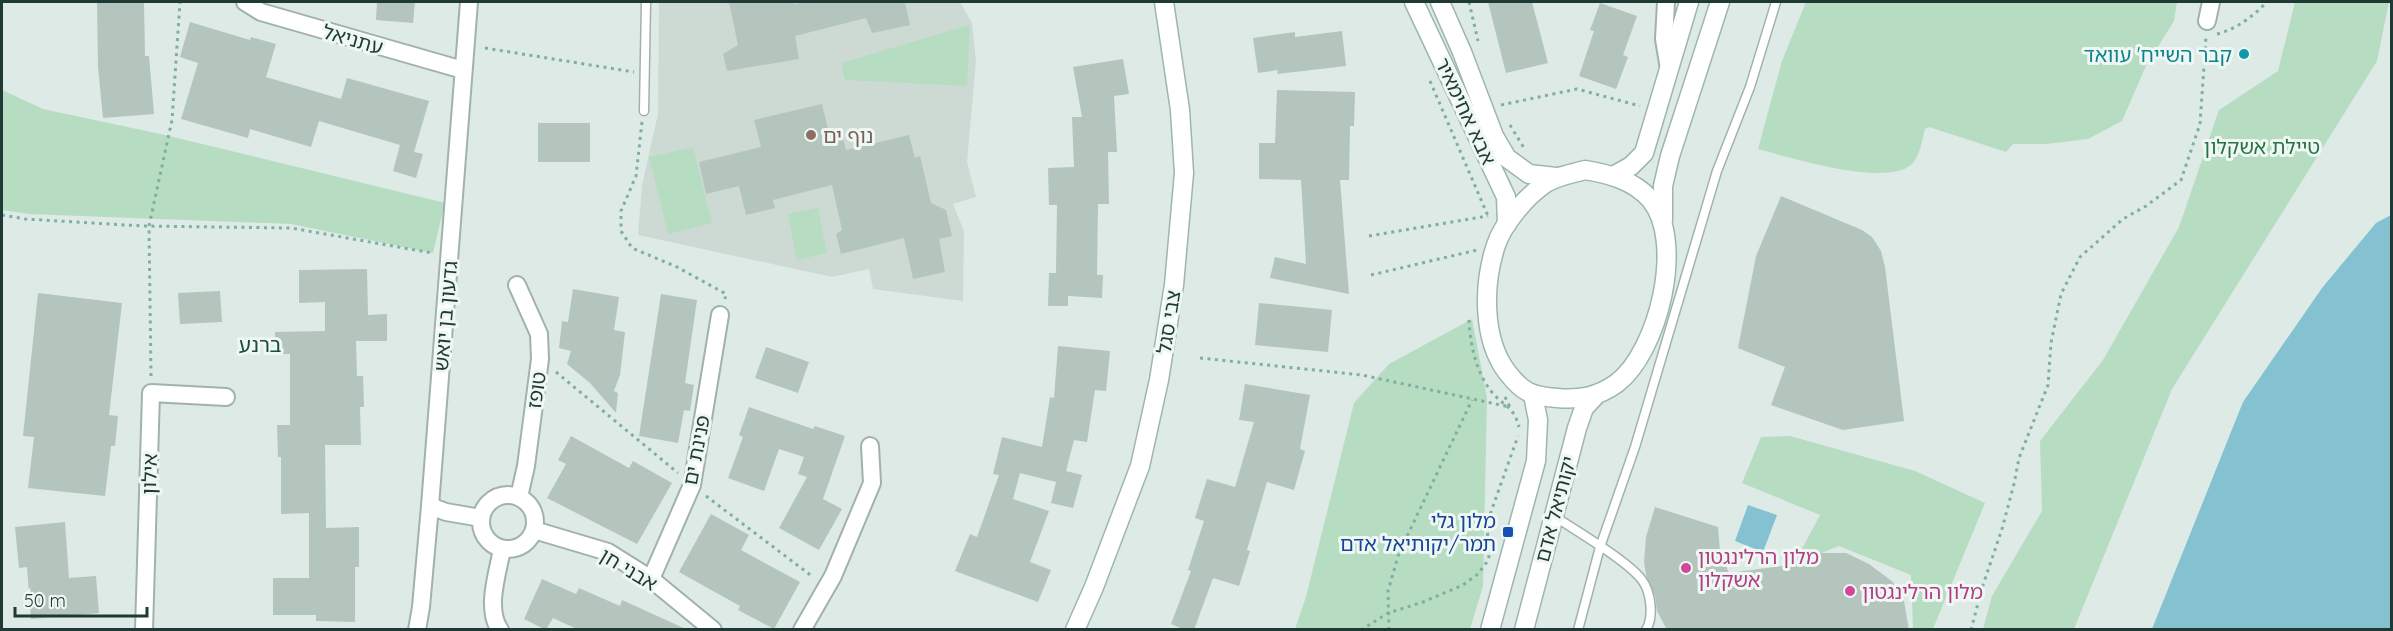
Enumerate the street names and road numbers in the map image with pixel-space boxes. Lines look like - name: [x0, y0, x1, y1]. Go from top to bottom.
- street label: עתניאל: [320, 18, 386, 60]
- street label: אבא אחימאיר: [1430, 54, 1502, 168]
- street label: גדעון בן יואש: [428, 259, 462, 372]
- street label: צבי סגל: [1151, 289, 1185, 355]
- street label: טופז: [521, 370, 551, 410]
- street label: פנינת ים: [677, 413, 715, 487]
- street label: אילון: [136, 453, 162, 495]
- street label: יקותיאל אדם: [1529, 453, 1581, 565]
- street label: אבני חן: [596, 542, 662, 596]

